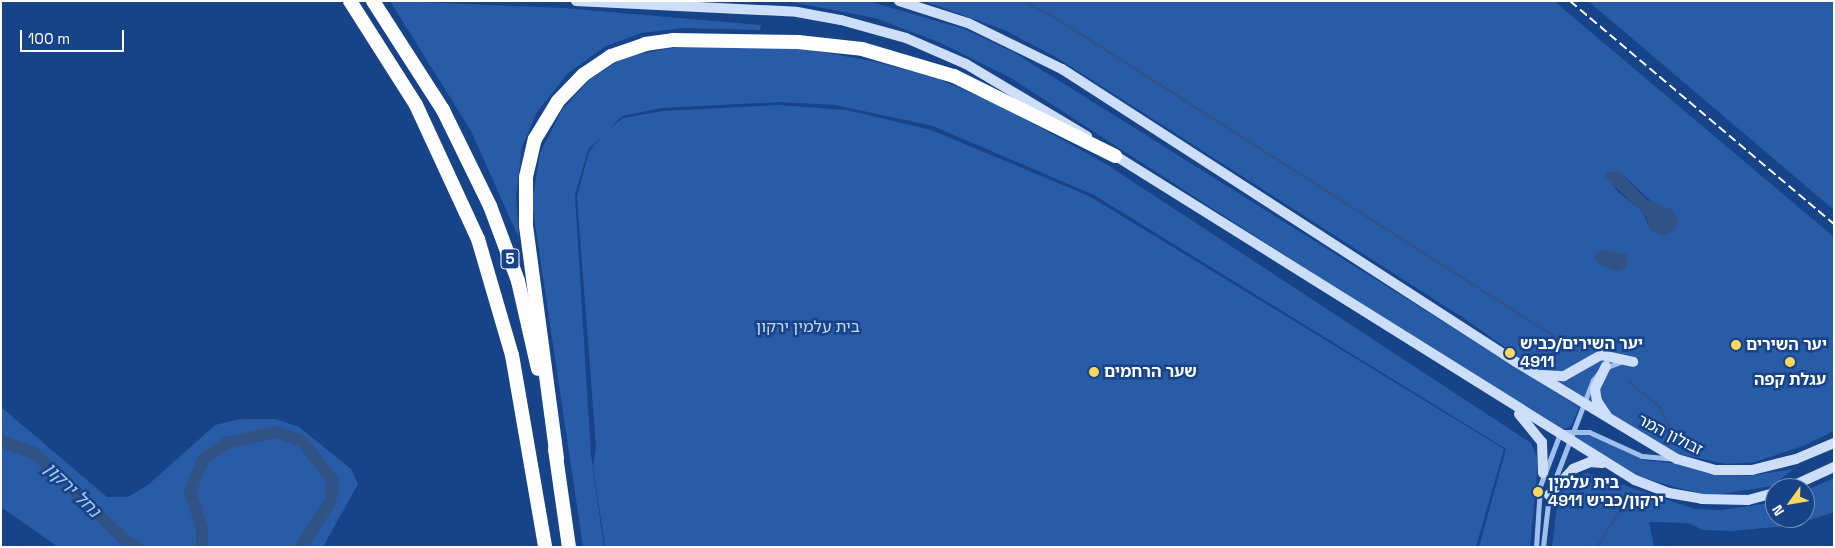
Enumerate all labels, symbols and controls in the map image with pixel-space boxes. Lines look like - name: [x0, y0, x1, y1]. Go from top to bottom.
- scale bar: [22, 20, 126, 52]
- text: 100 m: [28, 29, 70, 48]
- road number: 5: [500, 246, 520, 272]
- park label: בית עלמין ירקון: [756, 317, 860, 337]
- place label: יער השירים/כביש 4911: [1520, 334, 1643, 372]
- place label: יער השירים: [1746, 335, 1827, 355]
- marker: יער השירים: [1730, 339, 1742, 351]
- marker: יער השירים/כביש 4911: [1504, 347, 1516, 359]
- marker: עגלת קפה: [1784, 356, 1796, 368]
- place label: שער הרחמים: [1104, 362, 1197, 382]
- marker: שער הרחמים: [1088, 366, 1100, 378]
- place label: עגלת קפה: [1754, 370, 1826, 390]
- street label: זבולון המר: [1634, 410, 1706, 460]
- water label: נחל ירקון: [39, 458, 105, 522]
- place label: בית עלמין ירקון/כביש 4911: [1548, 473, 1664, 511]
- north arrow: [1765, 478, 1815, 528]
- marker: בית עלמין ירקון/כביש 4911: [1532, 486, 1544, 498]
- text: N: [1768, 502, 1788, 519]

